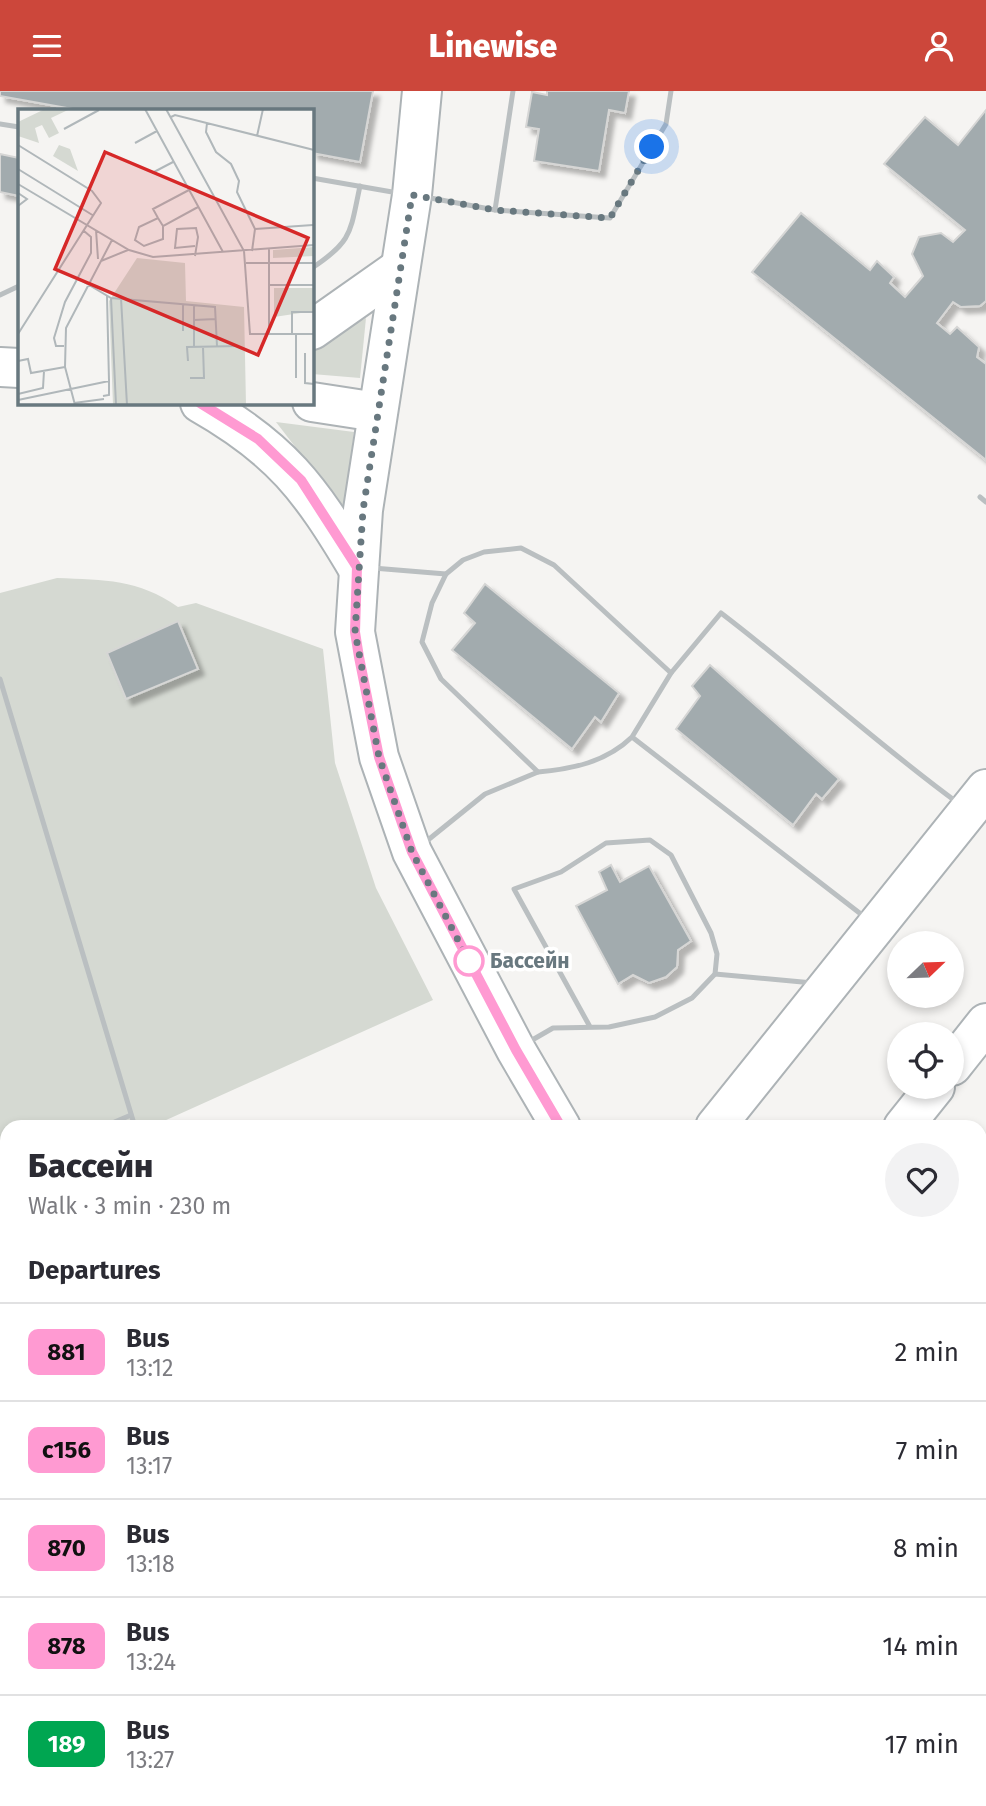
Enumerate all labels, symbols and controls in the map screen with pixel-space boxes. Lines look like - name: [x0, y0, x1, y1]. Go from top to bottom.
- icon: menu: [28, 27, 66, 65]
- text: Linewise: [429, 27, 557, 65]
- icon: person: [920, 27, 958, 65]
- inset map: [18, 109, 313, 404]
- your location: [634, 129, 669, 164]
- north arrow: [887, 931, 964, 1008]
- map controls: [887, 931, 964, 1099]
- marker: Бассейн: [454, 946, 484, 976]
- place label: Бассейн: [490, 948, 570, 974]
- button: locate: [887, 1022, 964, 1099]
- button: heart: [885, 1143, 959, 1217]
- text: Бассейн: [28, 1146, 153, 1186]
- text: Walk · 3 min · 230 m: [28, 1192, 231, 1220]
- text: Departures: [28, 1255, 161, 1286]
- text: Bus: [126, 1323, 169, 1354]
- text: 2 min: [894, 1337, 959, 1368]
- text: 881: [47, 1338, 86, 1366]
- text: 13:12: [126, 1354, 173, 1382]
- text: Bus: [126, 1421, 169, 1452]
- text: 7 min: [896, 1435, 959, 1466]
- text: с156: [42, 1436, 91, 1464]
- text: 13:17: [126, 1452, 172, 1480]
- text: Bus: [126, 1519, 169, 1550]
- text: 8 min: [893, 1533, 959, 1564]
- text: 870: [47, 1534, 86, 1562]
- text: 13:18: [126, 1550, 175, 1578]
- text: Bus: [126, 1617, 169, 1648]
- text: 14 min: [882, 1631, 959, 1662]
- text: 878: [47, 1632, 86, 1660]
- text: 13:24: [126, 1648, 176, 1676]
- text: Bus: [126, 1715, 169, 1746]
- text: 17 min: [884, 1729, 959, 1760]
- text: 189: [47, 1730, 86, 1758]
- text: 13:27: [126, 1746, 174, 1774]

